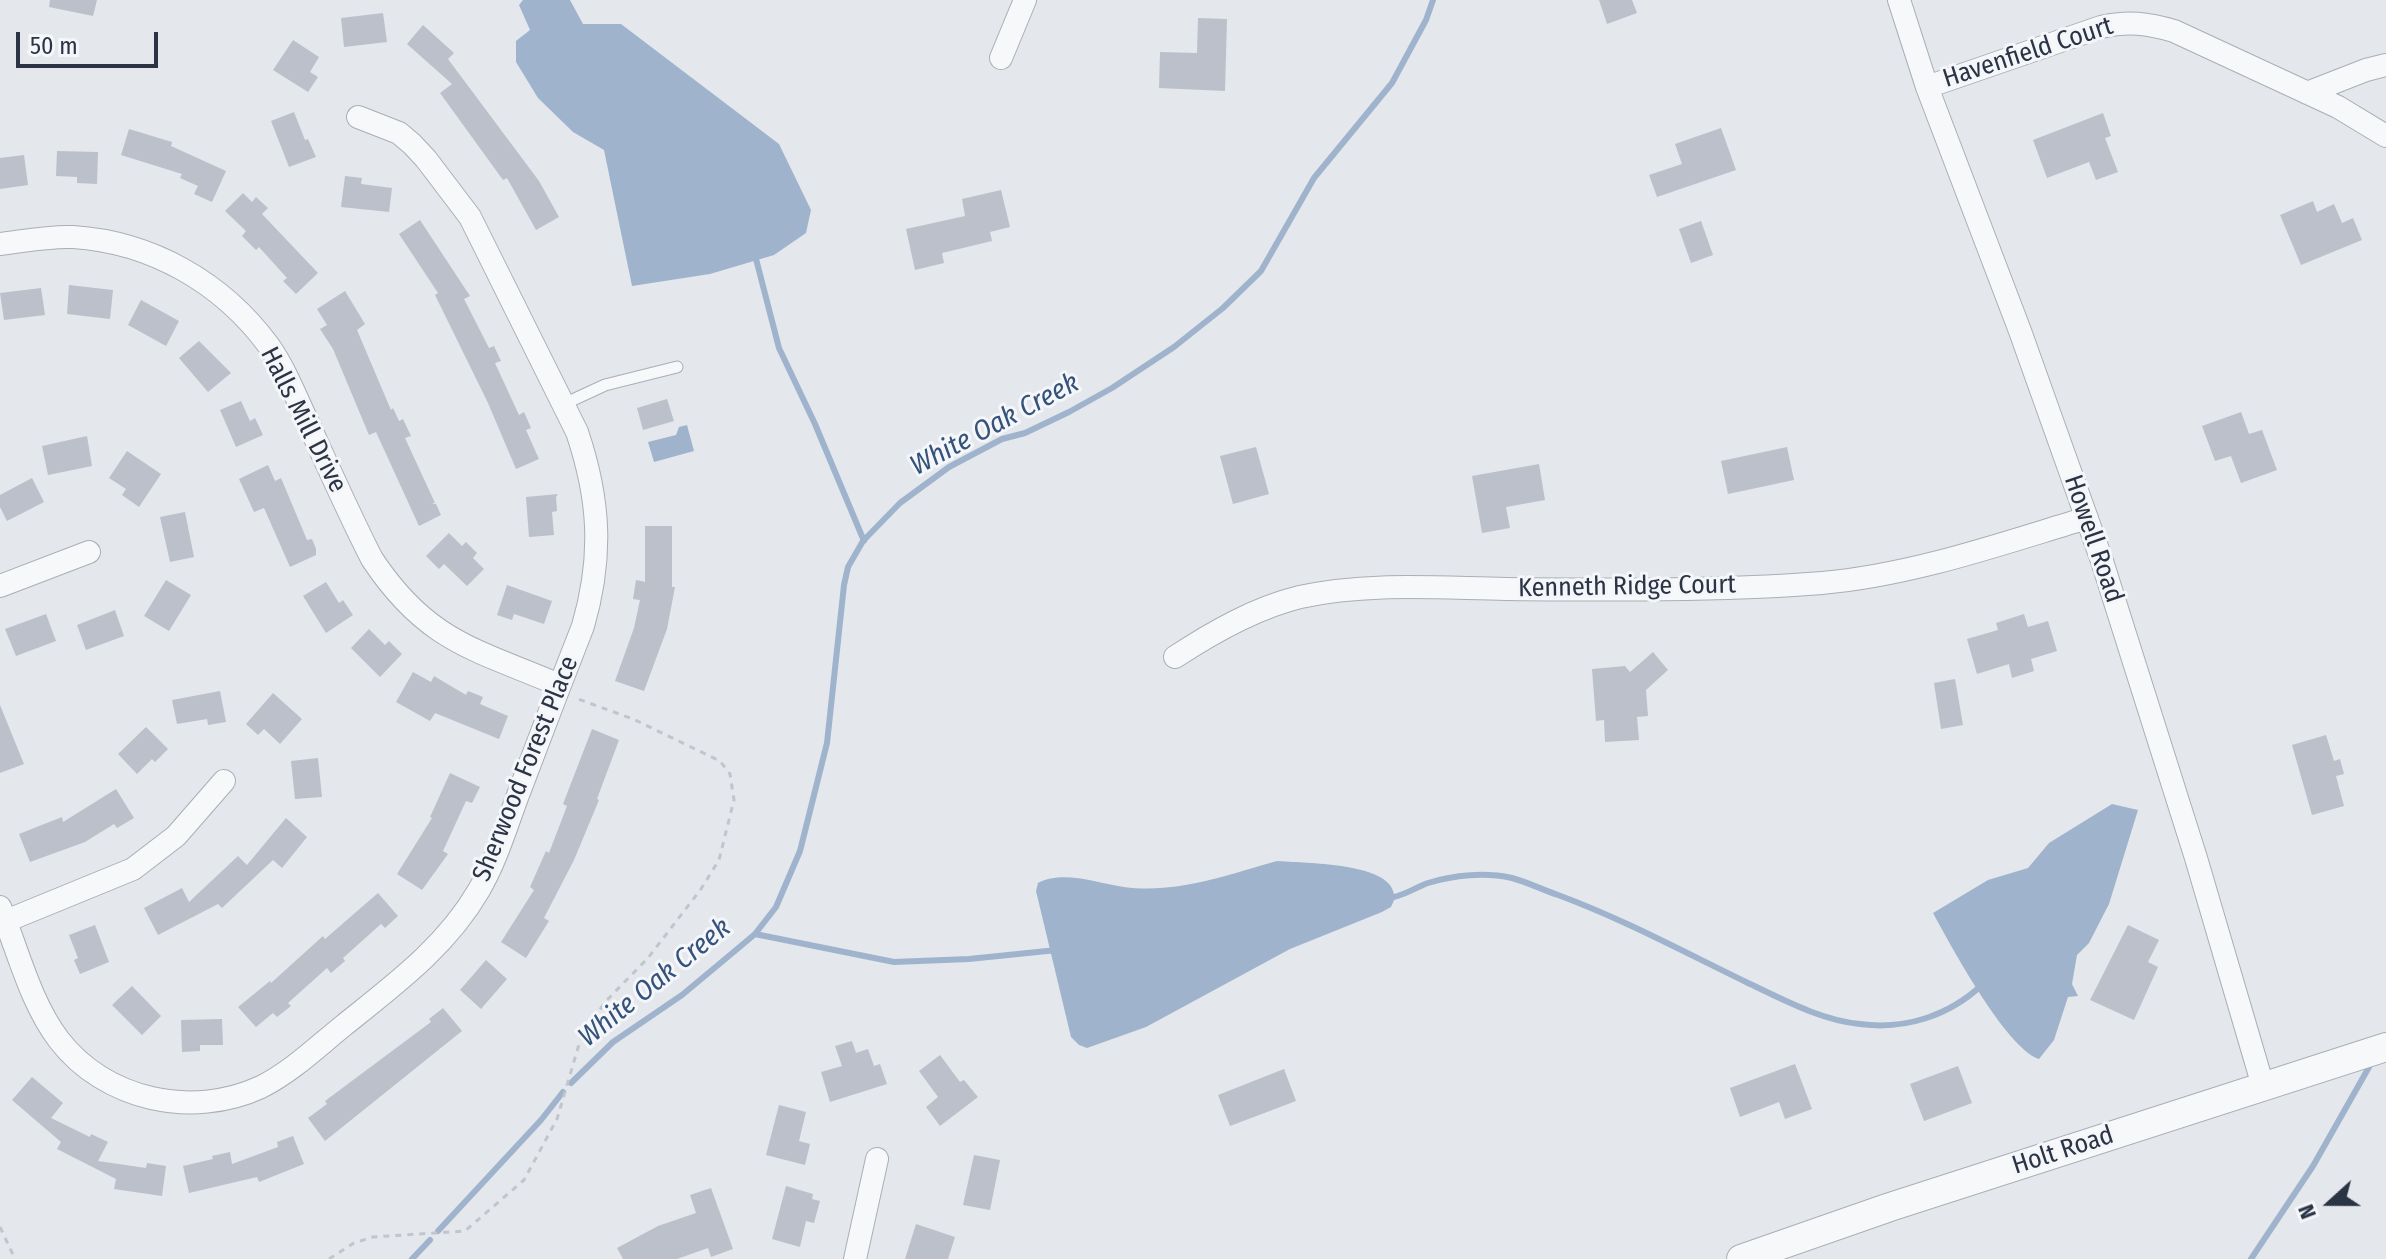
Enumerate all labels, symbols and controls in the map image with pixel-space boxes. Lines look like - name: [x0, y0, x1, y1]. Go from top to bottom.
- street label: Havenfield Court: [1939, 11, 2117, 95]
- scale bar: [20, 16, 162, 66]
- text: 50 m: [30, 32, 78, 60]
- street label: Halls Mill Drive: [253, 342, 353, 498]
- water label: White Oak Creek: [905, 367, 1085, 483]
- street label: Howell Road: [2057, 471, 2129, 607]
- street label: Kenneth Ridge Court: [1518, 570, 1736, 604]
- street label: Sherwood Forest Place: [467, 652, 585, 886]
- water label: White Oak Creek: [572, 911, 738, 1055]
- street label: Holt Road: [2008, 1120, 2118, 1182]
- north arrow: [2290, 1163, 2370, 1243]
- text: N: [2292, 1201, 2322, 1223]

